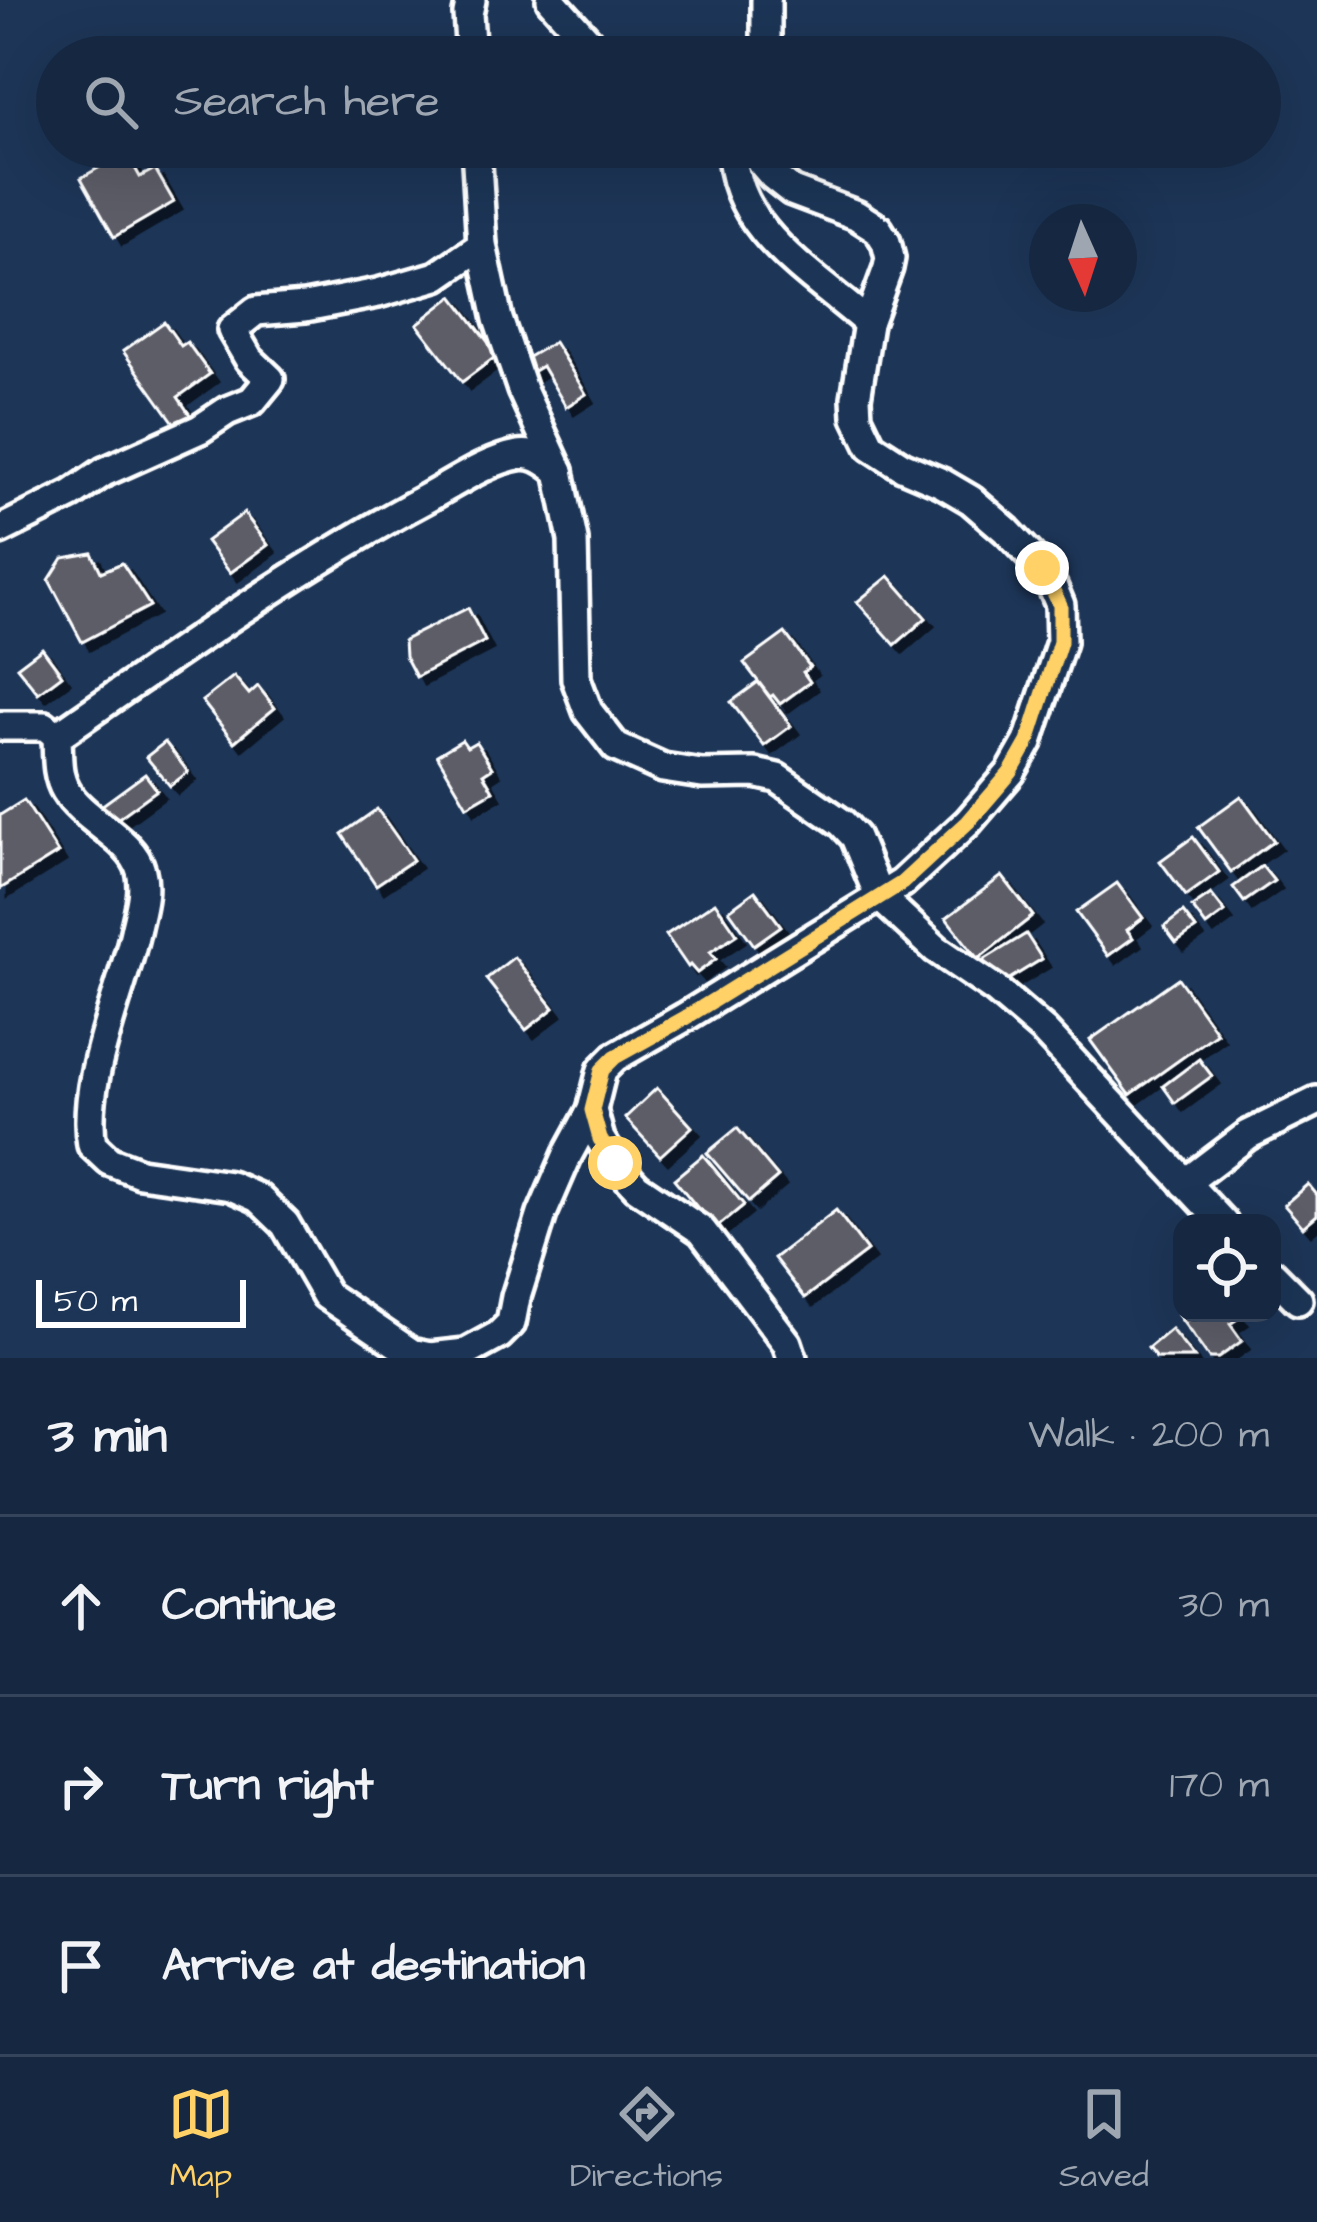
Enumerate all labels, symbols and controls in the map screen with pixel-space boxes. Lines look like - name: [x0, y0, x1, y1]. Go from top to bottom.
- search box: [36, 36, 1281, 168]
- icon: search: [78, 69, 144, 135]
- text: Search here: [174, 71, 440, 133]
- north arrow: [1029, 204, 1137, 312]
- route end: [1015, 541, 1069, 595]
- route start: [588, 1136, 642, 1190]
- map controls: [1173, 1214, 1281, 1322]
- button: locate: [1173, 1214, 1281, 1322]
- scale bar: [36, 1274, 246, 1327]
- text: 50 m: [54, 1278, 137, 1324]
- text: 3 min: [48, 1401, 167, 1472]
- text: Walk · 200 m: [1028, 1409, 1269, 1463]
- icon: ahead: [48, 1573, 114, 1639]
- text: Continue: [162, 1575, 336, 1637]
- text: 30 m: [1179, 1579, 1269, 1633]
- icon: right: [48, 1753, 114, 1819]
- text: Turn right: [162, 1755, 374, 1817]
- text: 170 m: [1169, 1759, 1269, 1813]
- icon: arrive: [48, 1933, 114, 1999]
- text: Arrive at destination: [162, 1935, 585, 1997]
- tab: Map: [168, 2081, 234, 2199]
- tab: Directions: [570, 2081, 723, 2199]
- tab: Saved: [1059, 2081, 1149, 2199]

